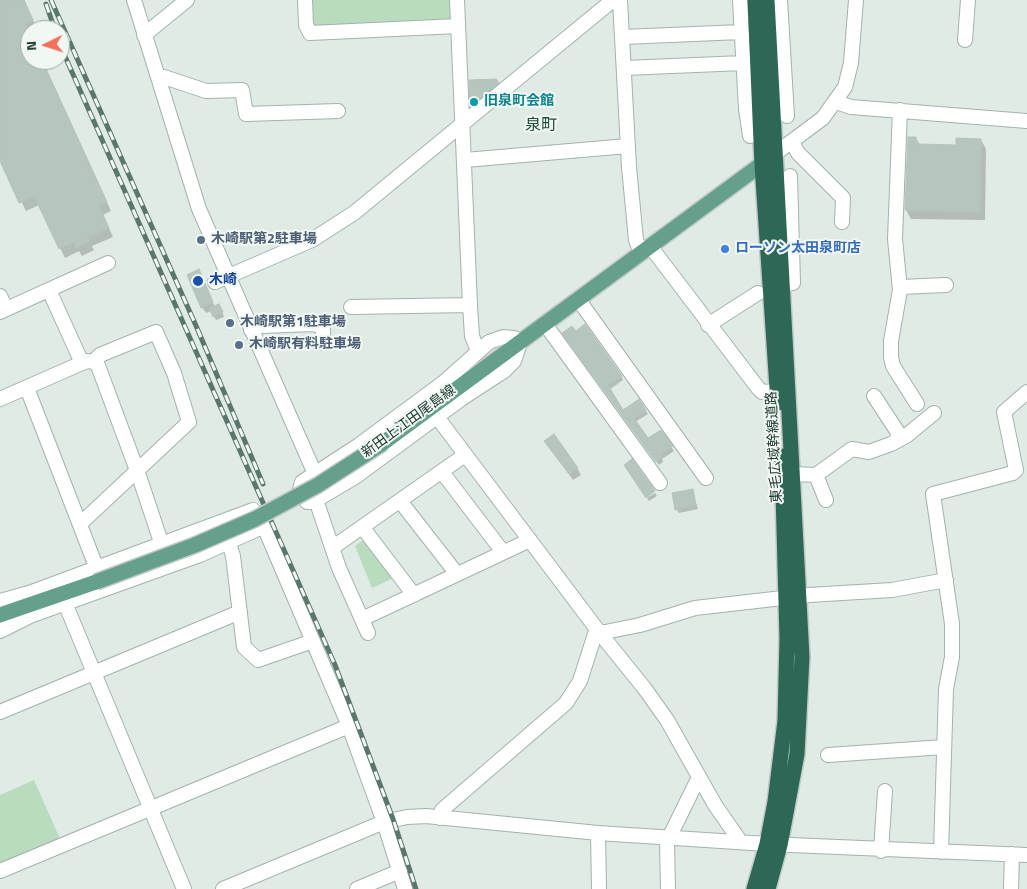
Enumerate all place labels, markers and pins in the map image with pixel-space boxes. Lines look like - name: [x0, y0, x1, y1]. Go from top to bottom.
- place label: 旧泉町会館: [484, 94, 554, 110]
- marker: 旧泉町会館: [468, 96, 480, 108]
- place label: 木崎駅第2駐車場: [211, 232, 317, 248]
- marker: 木崎駅第2駐車場: [195, 234, 207, 246]
- place label: ローソン太田泉町店: [735, 241, 861, 257]
- marker: ローソン太田泉町店: [719, 243, 731, 255]
- place label: 木崎: [209, 273, 237, 289]
- marker: 木崎: [191, 274, 205, 288]
- place label: 木崎駅第1駐車場: [240, 315, 346, 331]
- marker: 木崎駅第1駐車場: [224, 317, 236, 329]
- place label: 木崎駅有料駐車場: [249, 337, 361, 353]
- marker: 木崎駅有料駐車場: [233, 339, 245, 351]

